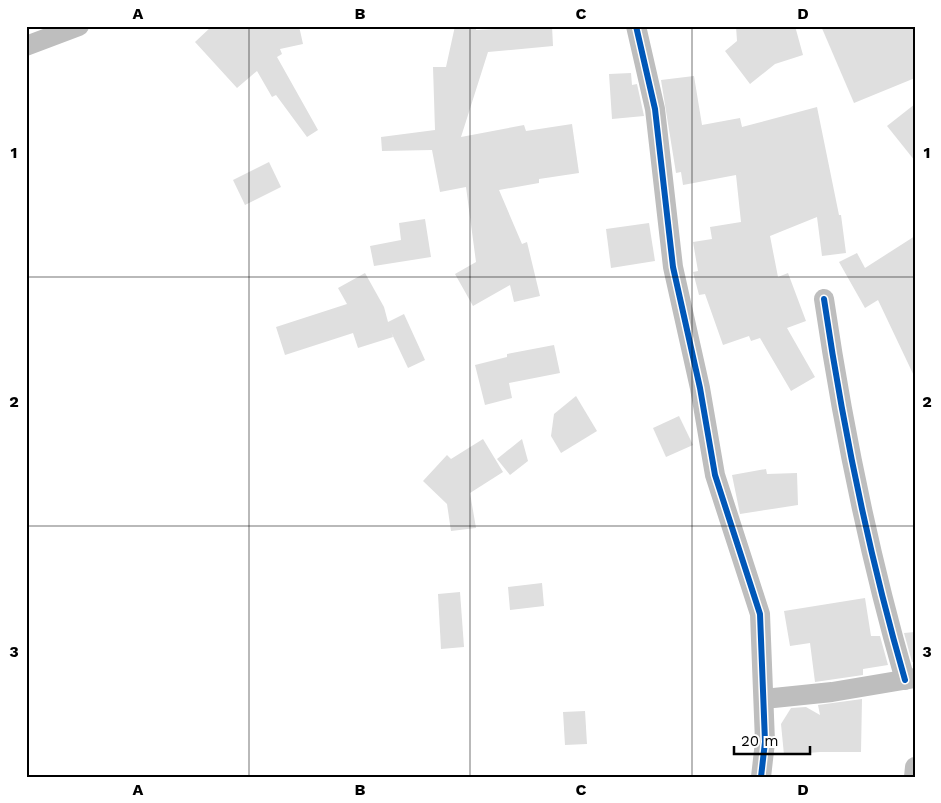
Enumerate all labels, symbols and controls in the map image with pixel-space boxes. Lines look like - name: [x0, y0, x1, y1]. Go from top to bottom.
- text: A: [133, 4, 144, 23]
- text: B: [355, 4, 366, 23]
- text: C: [576, 4, 587, 23]
- text: D: [797, 4, 809, 23]
- text: 1: [11, 143, 17, 162]
- text: 1: [924, 143, 930, 162]
- text: 2: [9, 392, 19, 411]
- text: 2: [922, 392, 932, 411]
- text: 3: [9, 642, 19, 661]
- text: 3: [922, 642, 932, 661]
- scale bar: [734, 723, 810, 755]
- text: 20 m: [741, 732, 779, 750]
- text: A: [133, 780, 144, 799]
- text: B: [355, 780, 366, 799]
- text: C: [576, 780, 587, 799]
- text: D: [797, 780, 809, 799]

